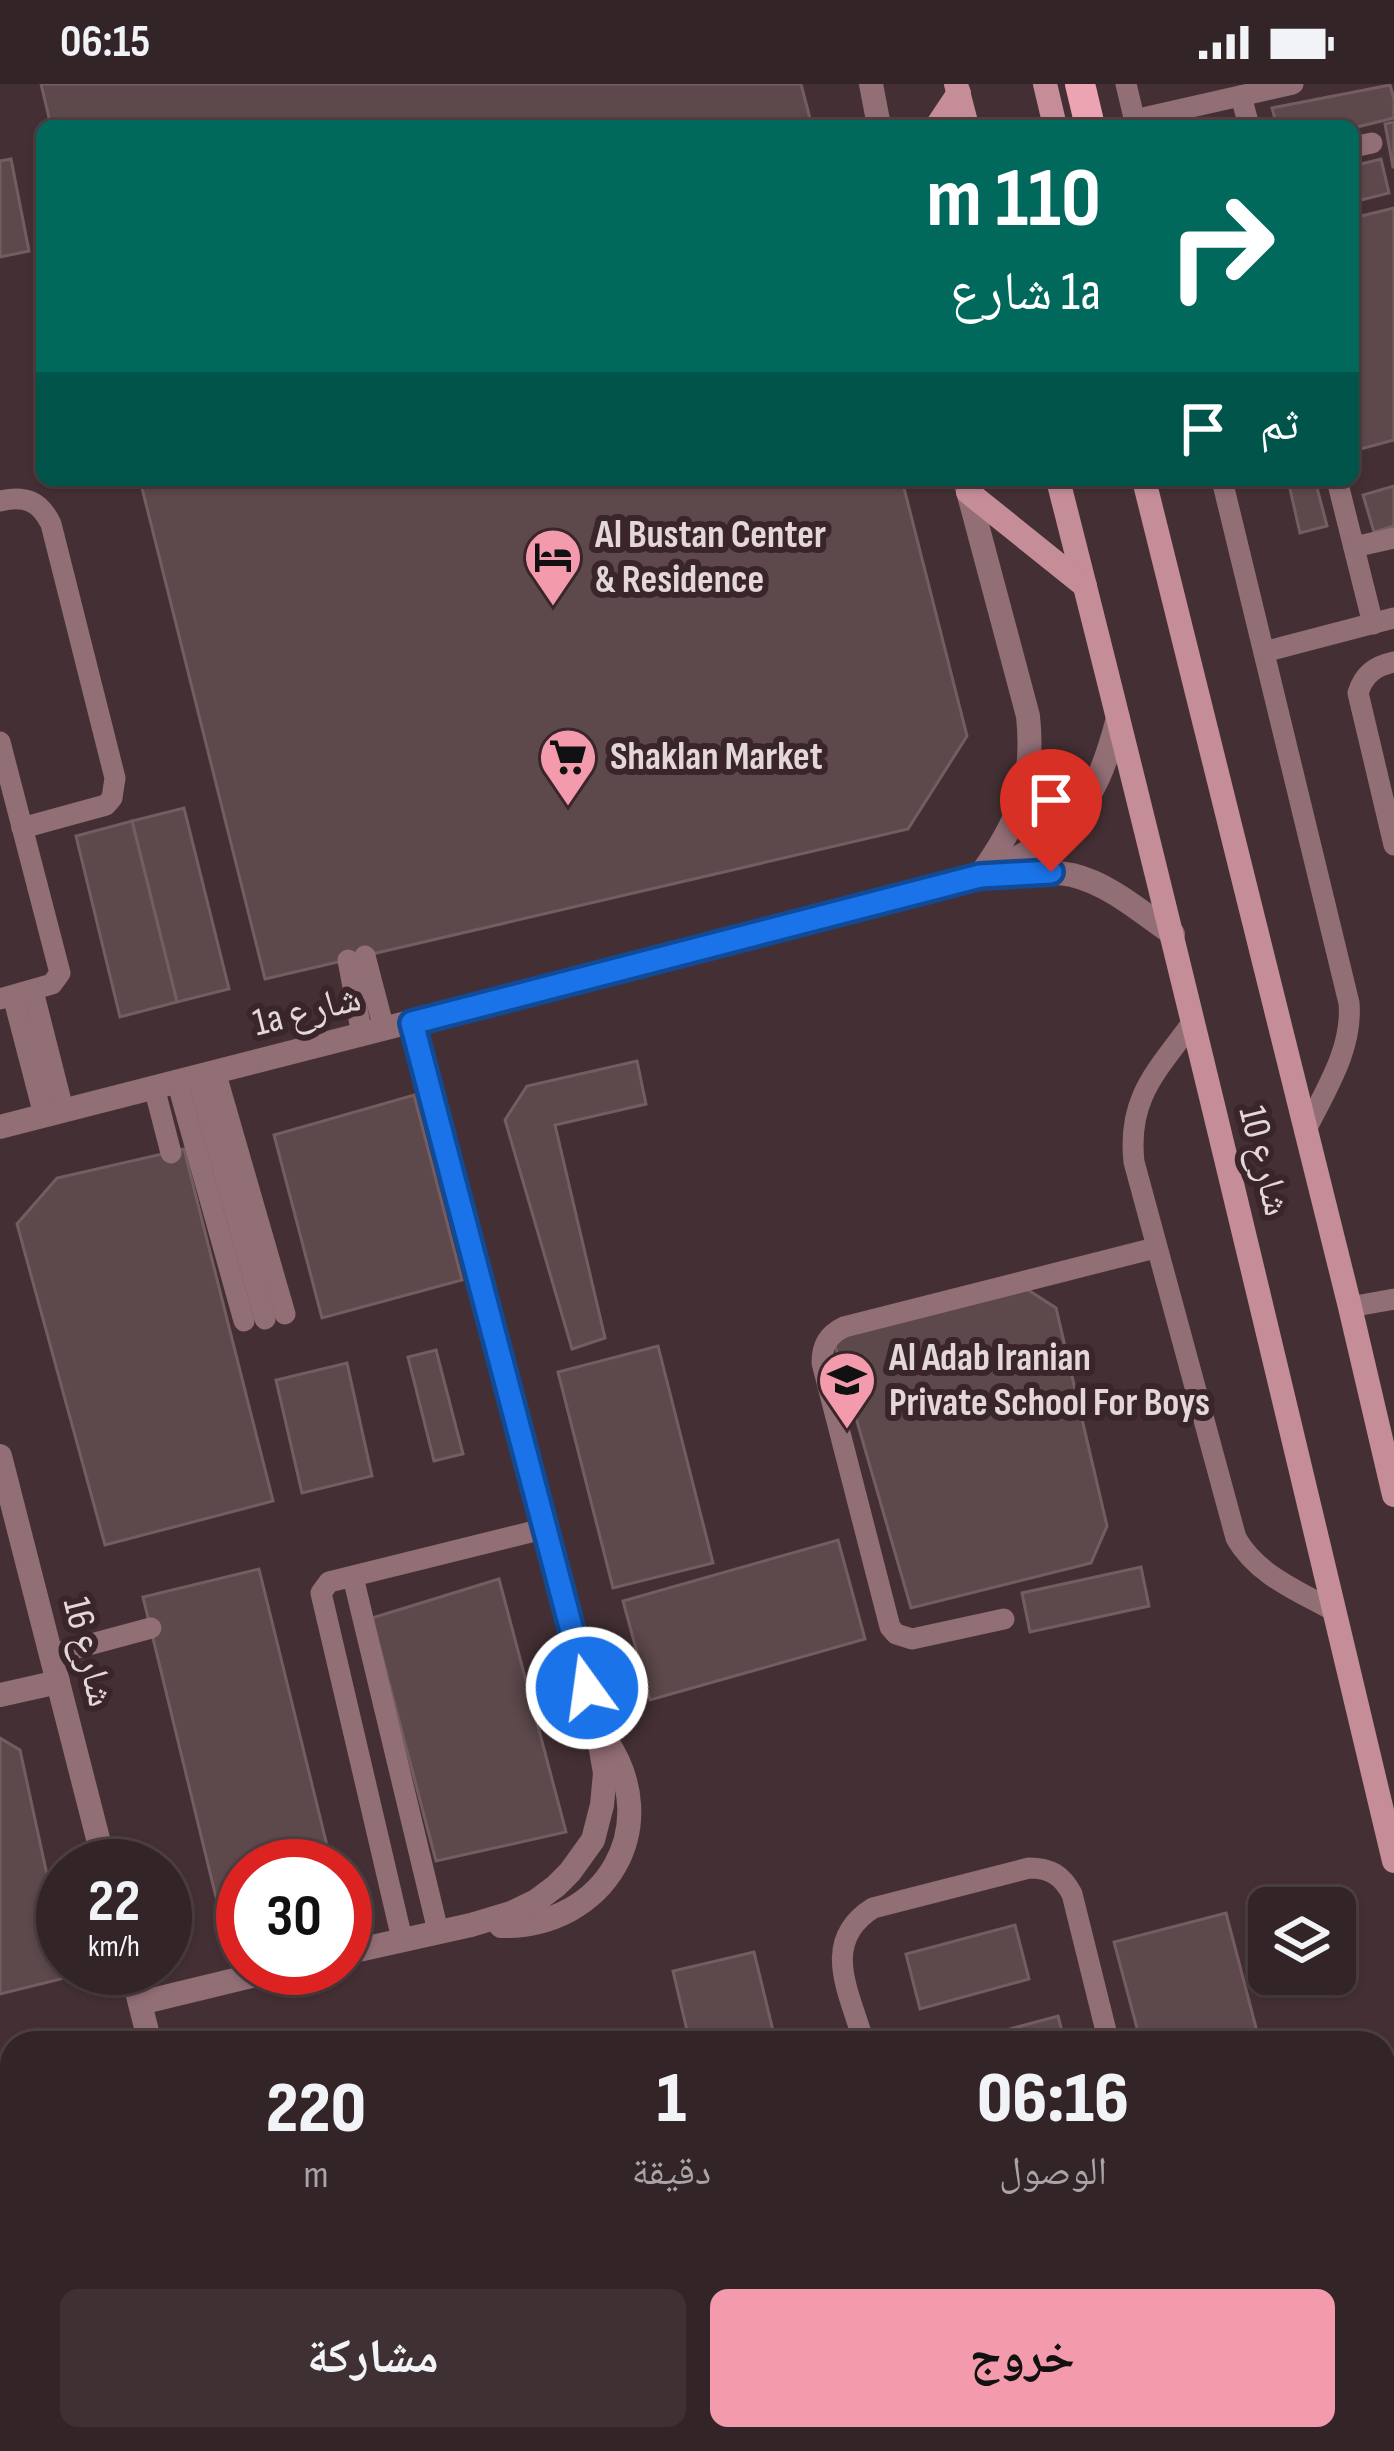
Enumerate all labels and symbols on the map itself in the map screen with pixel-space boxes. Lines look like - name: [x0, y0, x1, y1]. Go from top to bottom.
- place label: Al Bustan Center & Residence: [594, 512, 826, 604]
- hotel icon: Al Bustan Center & Residence: [522, 526, 584, 608]
- supermarket icon: Shaklan Market: [537, 726, 599, 808]
- place label: Shaklan Market: [610, 734, 823, 781]
- pin: [1000, 749, 1102, 872]
- street label: 1a شارع: [248, 975, 366, 1047]
- street label: شارع 10: [1228, 1101, 1300, 1221]
- place label: Al Adab Iranian Private School For Boys: [888, 1335, 1210, 1427]
- school or university icon: Al Adab Iranian Private School For Boys: [816, 1349, 878, 1431]
- street label: شارع 16: [52, 1592, 124, 1712]
- position arrow: [524, 1625, 650, 1751]
- speed limit sign: 30: [216, 1839, 372, 1995]

